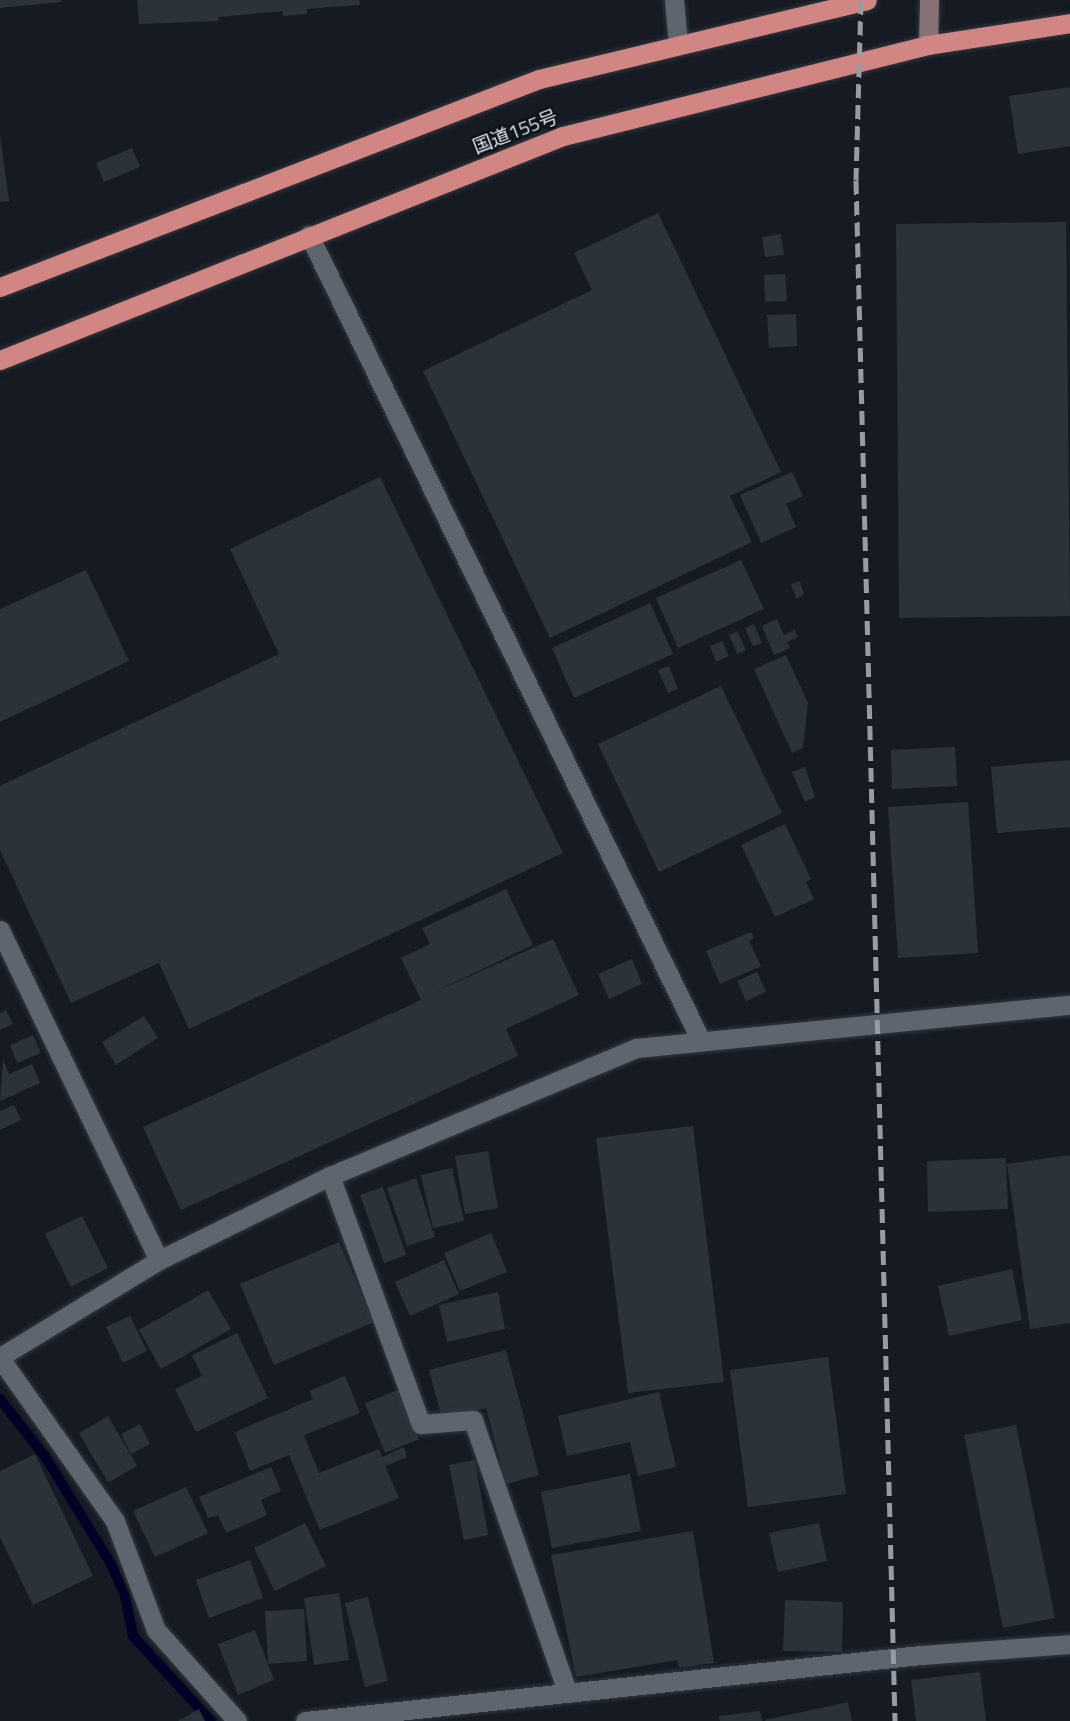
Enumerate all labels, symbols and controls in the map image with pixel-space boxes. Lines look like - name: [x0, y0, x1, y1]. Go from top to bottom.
- street label: 国道155号: [469, 104, 561, 158]

